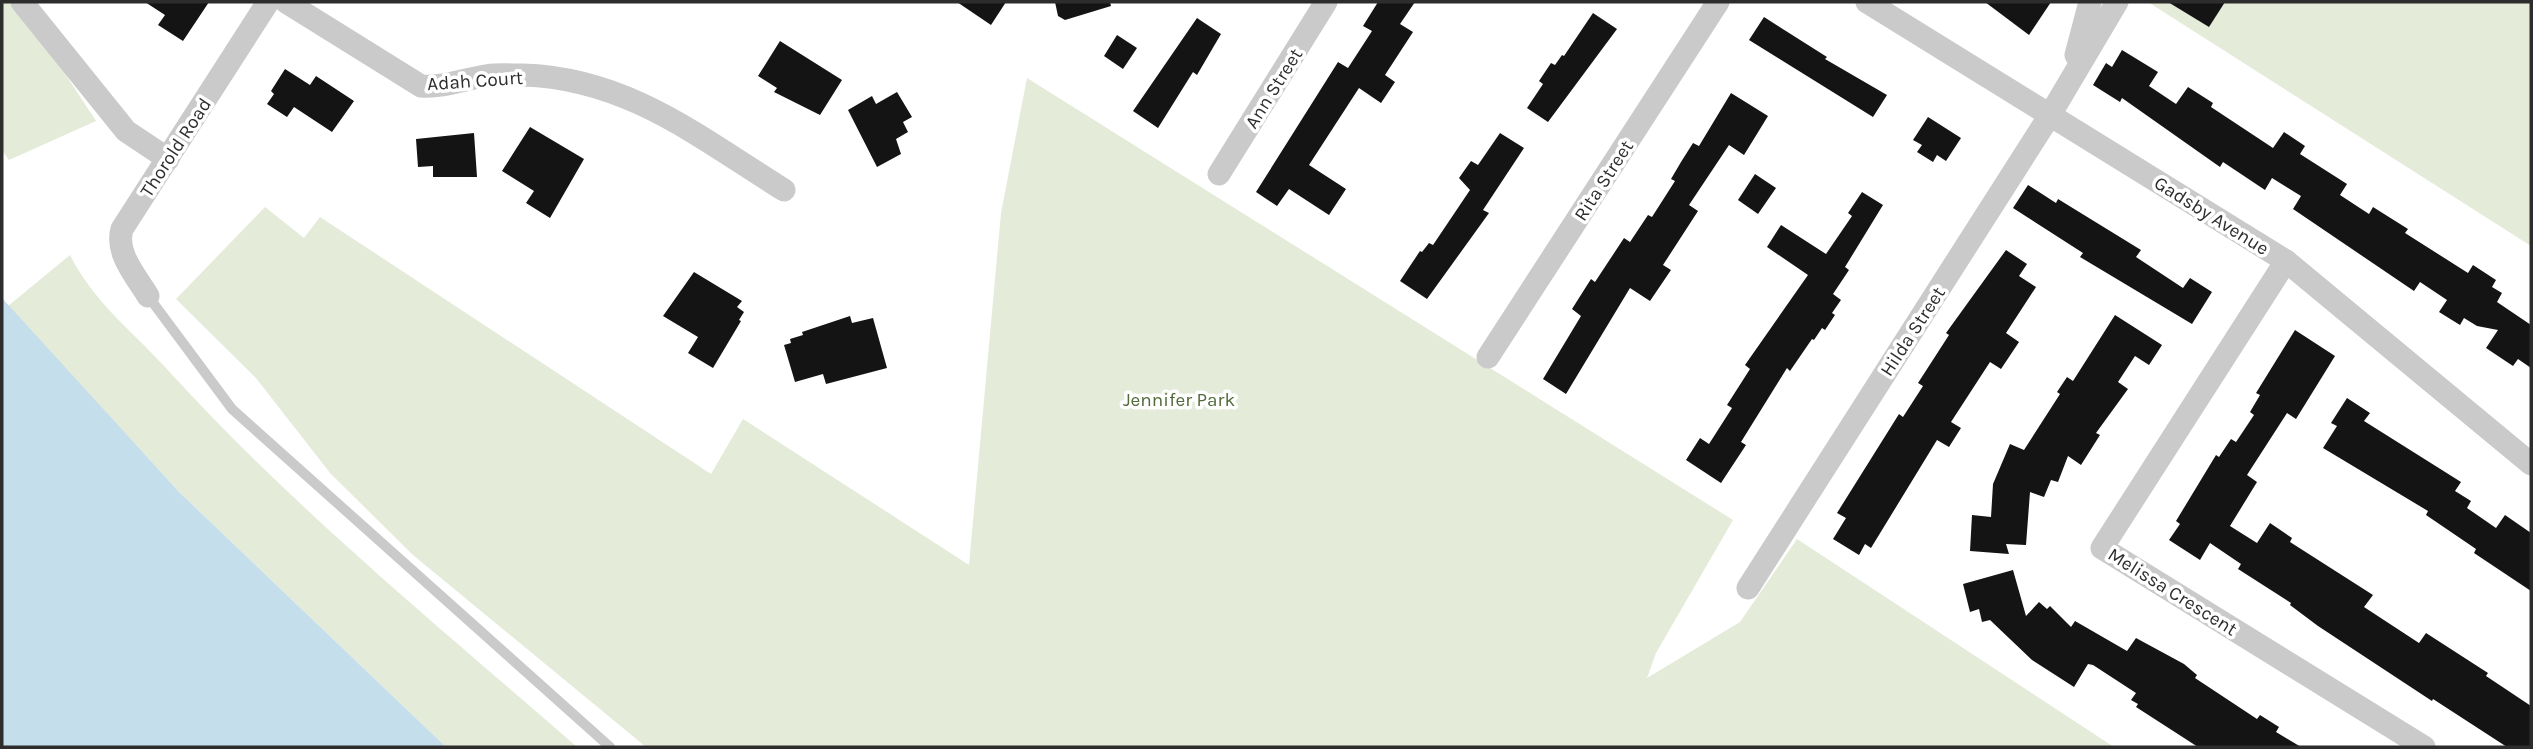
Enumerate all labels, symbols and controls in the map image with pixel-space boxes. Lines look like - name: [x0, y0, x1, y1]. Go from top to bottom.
- street label: Ann Street: [1241, 44, 1307, 133]
- street label: Adah Court: [426, 67, 524, 95]
- street label: Thorold Road: [136, 94, 216, 201]
- street label: Rita Street: [1570, 136, 1638, 225]
- street label: Gadsby Avenue: [2150, 172, 2273, 260]
- street label: Hilda Street: [1876, 283, 1950, 380]
- park label: Jennifer Park: [1123, 389, 1235, 411]
- street label: Melissa Crescent: [2104, 543, 2241, 640]

